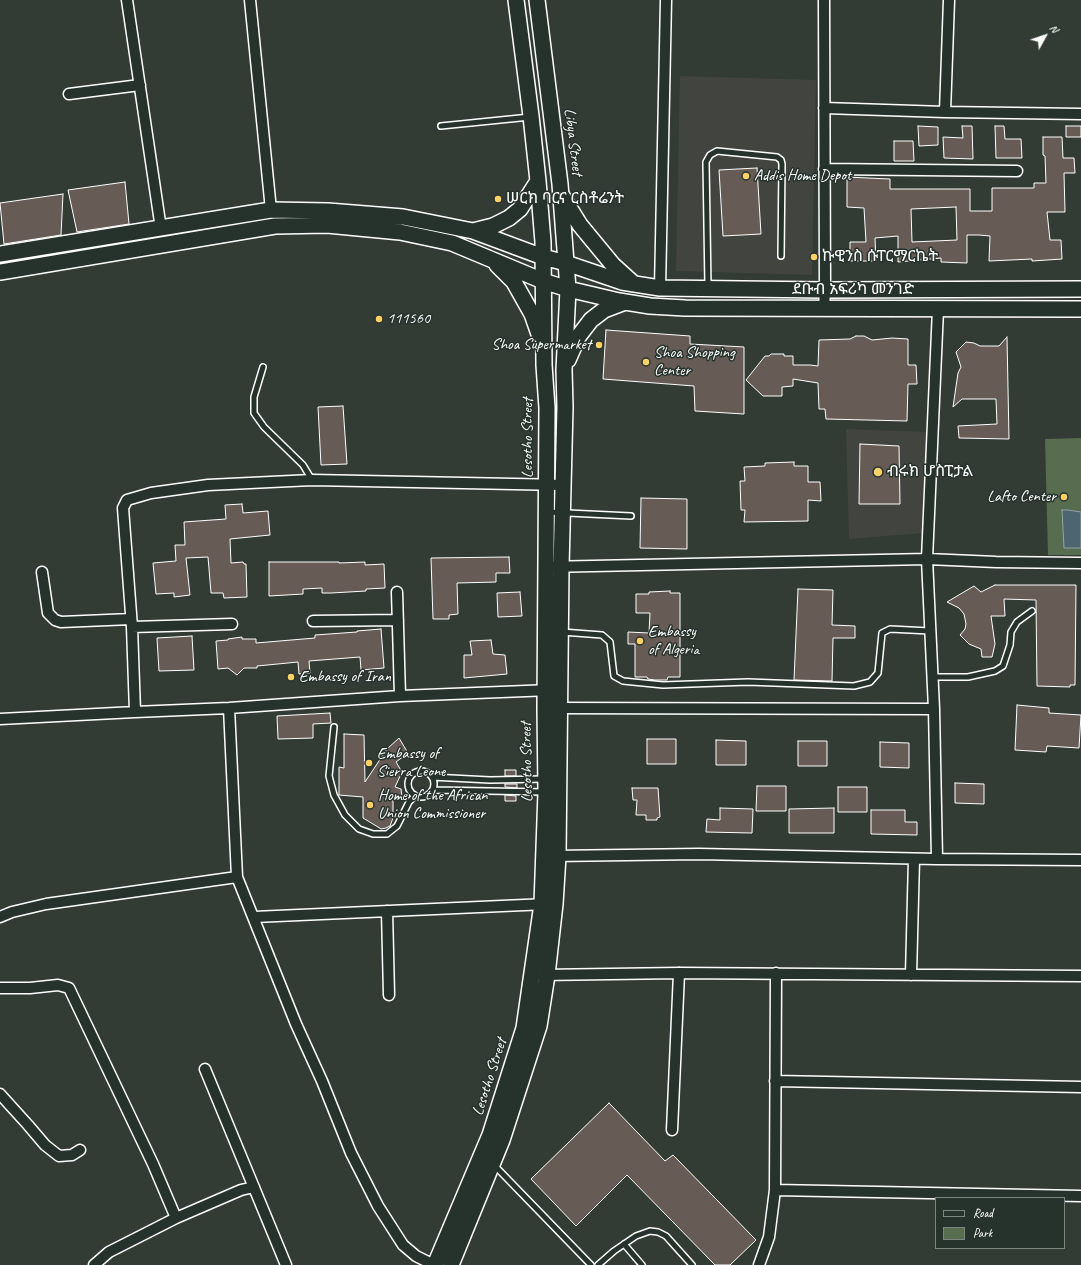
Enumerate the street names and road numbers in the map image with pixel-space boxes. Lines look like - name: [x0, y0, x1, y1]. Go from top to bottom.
- street label: Libya Street: [559, 107, 587, 177]
- street label: ደቡብ አፍሪካ መንገድ: [792, 280, 914, 300]
- street label: Lesotho Street: [518, 398, 538, 478]
- street label: Lesotho Street: [517, 722, 537, 802]
- street label: Lesotho Street: [469, 1036, 511, 1118]

